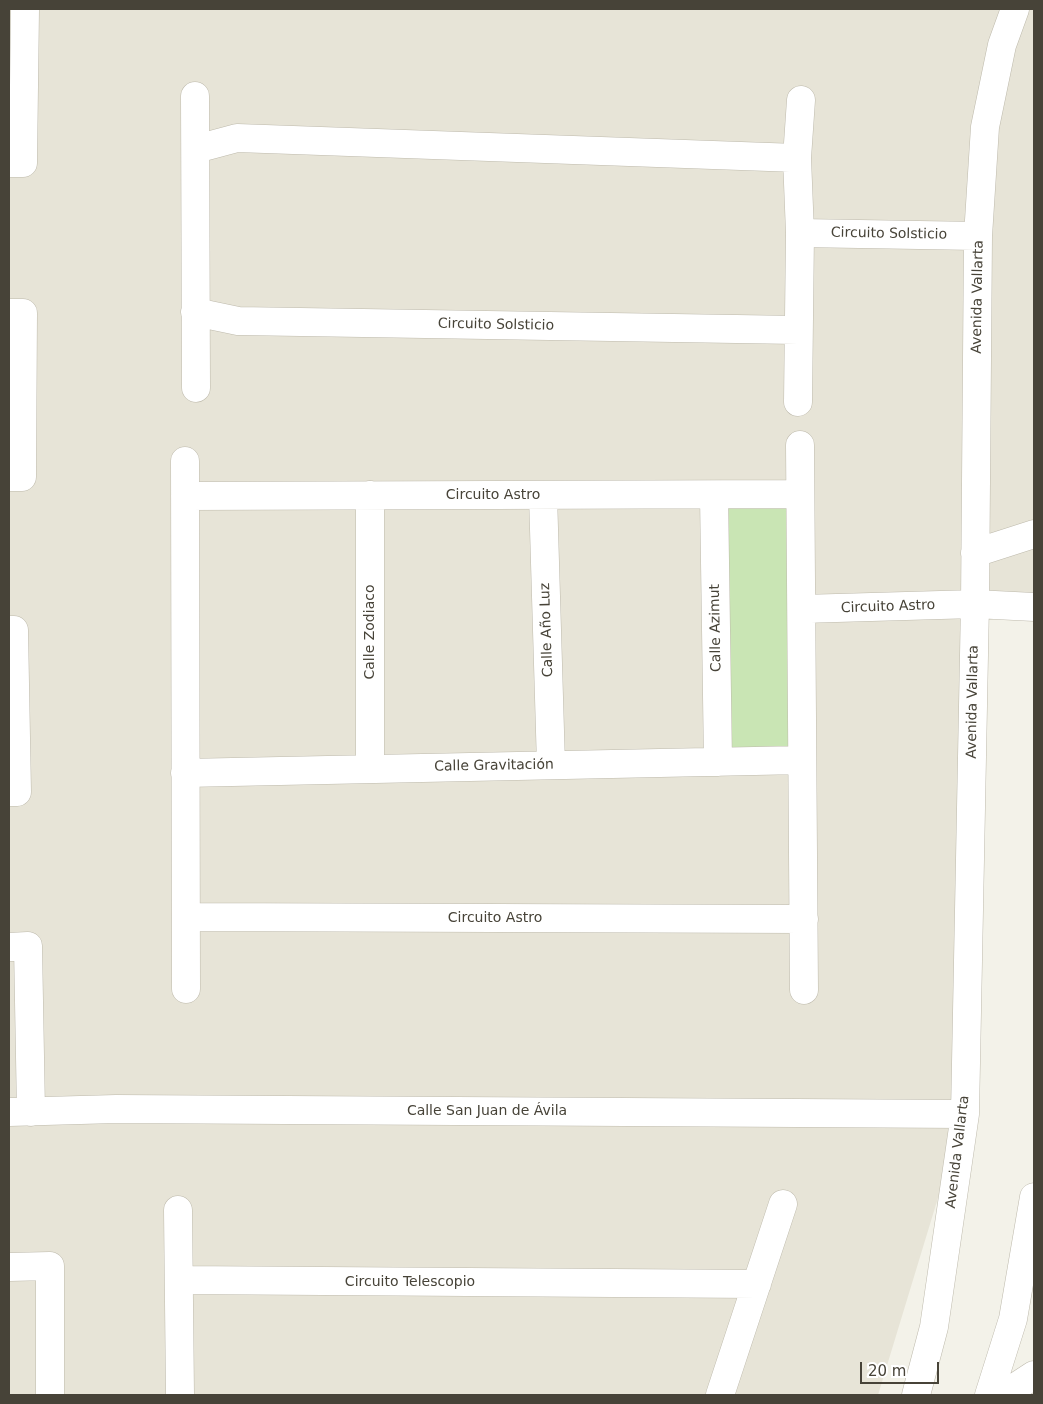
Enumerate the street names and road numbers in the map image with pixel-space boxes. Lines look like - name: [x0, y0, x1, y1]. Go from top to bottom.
- street label: Circuito Solsticio: [831, 225, 947, 243]
- street label: Avenida Vallarta: [969, 240, 987, 354]
- street label: Circuito Solsticio: [438, 316, 554, 334]
- street label: Circuito Astro: [446, 487, 540, 503]
- street label: Calle Año Luz: [537, 583, 557, 677]
- street label: Calle Azimut: [707, 584, 725, 672]
- street label: Calle Zodiaco: [362, 585, 378, 679]
- street label: Circuito Astro: [841, 597, 935, 617]
- street label: Avenida Vallarta: [964, 645, 982, 759]
- street label: Calle Gravitación: [434, 757, 554, 775]
- street label: Circuito Astro: [448, 910, 542, 926]
- street label: Avenida Vallarta: [943, 1095, 973, 1209]
- street label: Calle San Juan de Ávila: [407, 1103, 567, 1119]
- street label: Circuito Telescopio: [345, 1274, 475, 1290]

